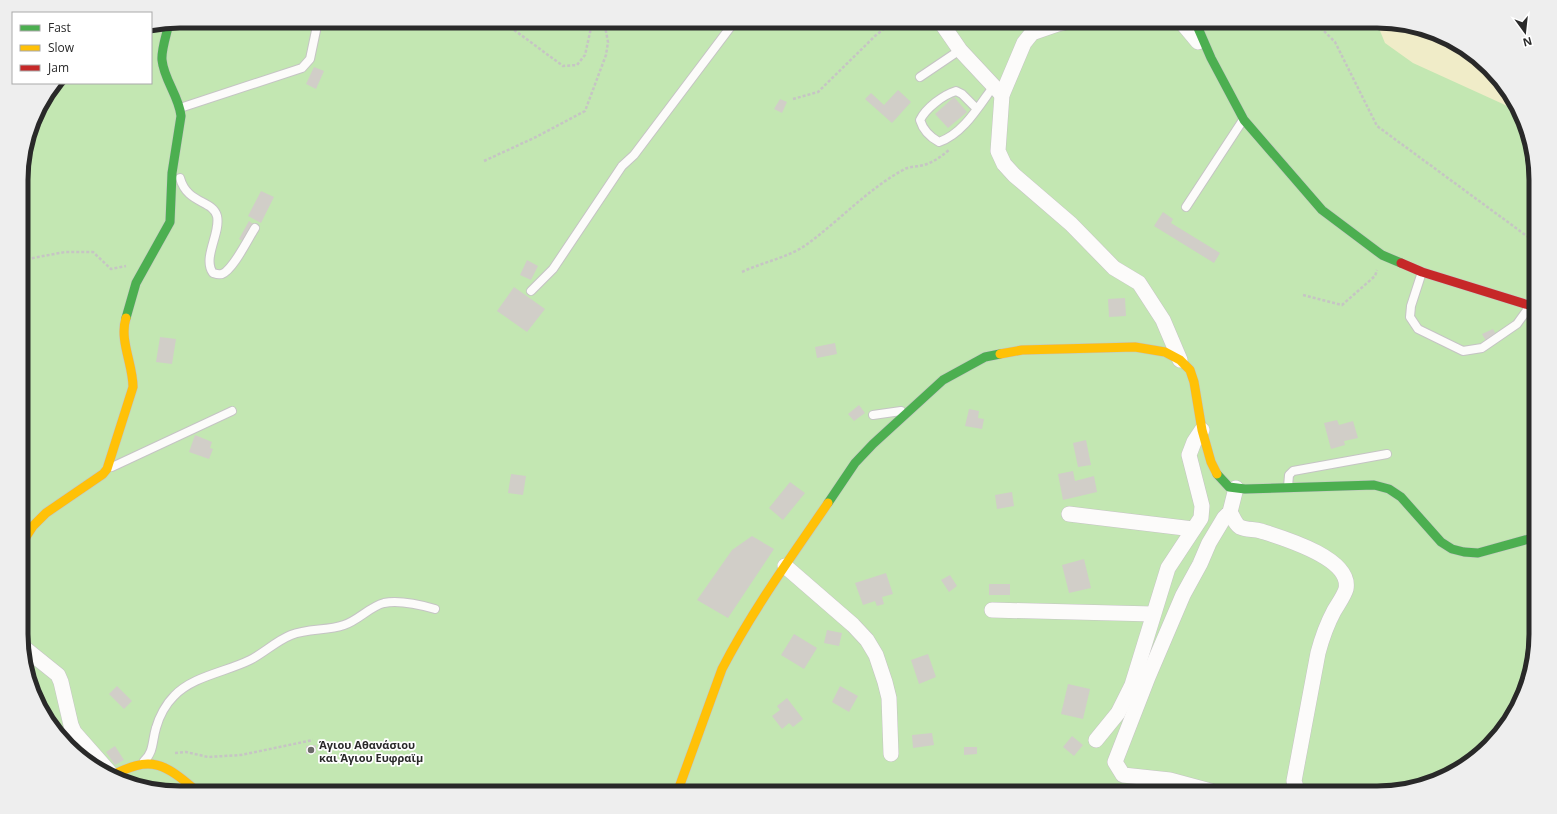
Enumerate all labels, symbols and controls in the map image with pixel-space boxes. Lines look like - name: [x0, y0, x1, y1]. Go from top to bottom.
- legend: [12, 12, 152, 84]
- north arrow: [1505, 12, 1545, 52]
- text: Fast: [48, 19, 71, 36]
- text: N: [1521, 34, 1534, 51]
- text: Slow: [48, 39, 75, 56]
- text: Jam: [47, 59, 69, 76]
- place label: Άγιου Αθανάσιου και Άγιου Ευφραϊμ: [319, 737, 423, 765]
- marker: Άγιου Αθανάσιου και Άγιου Ευφραϊμ: [306, 745, 316, 755]

